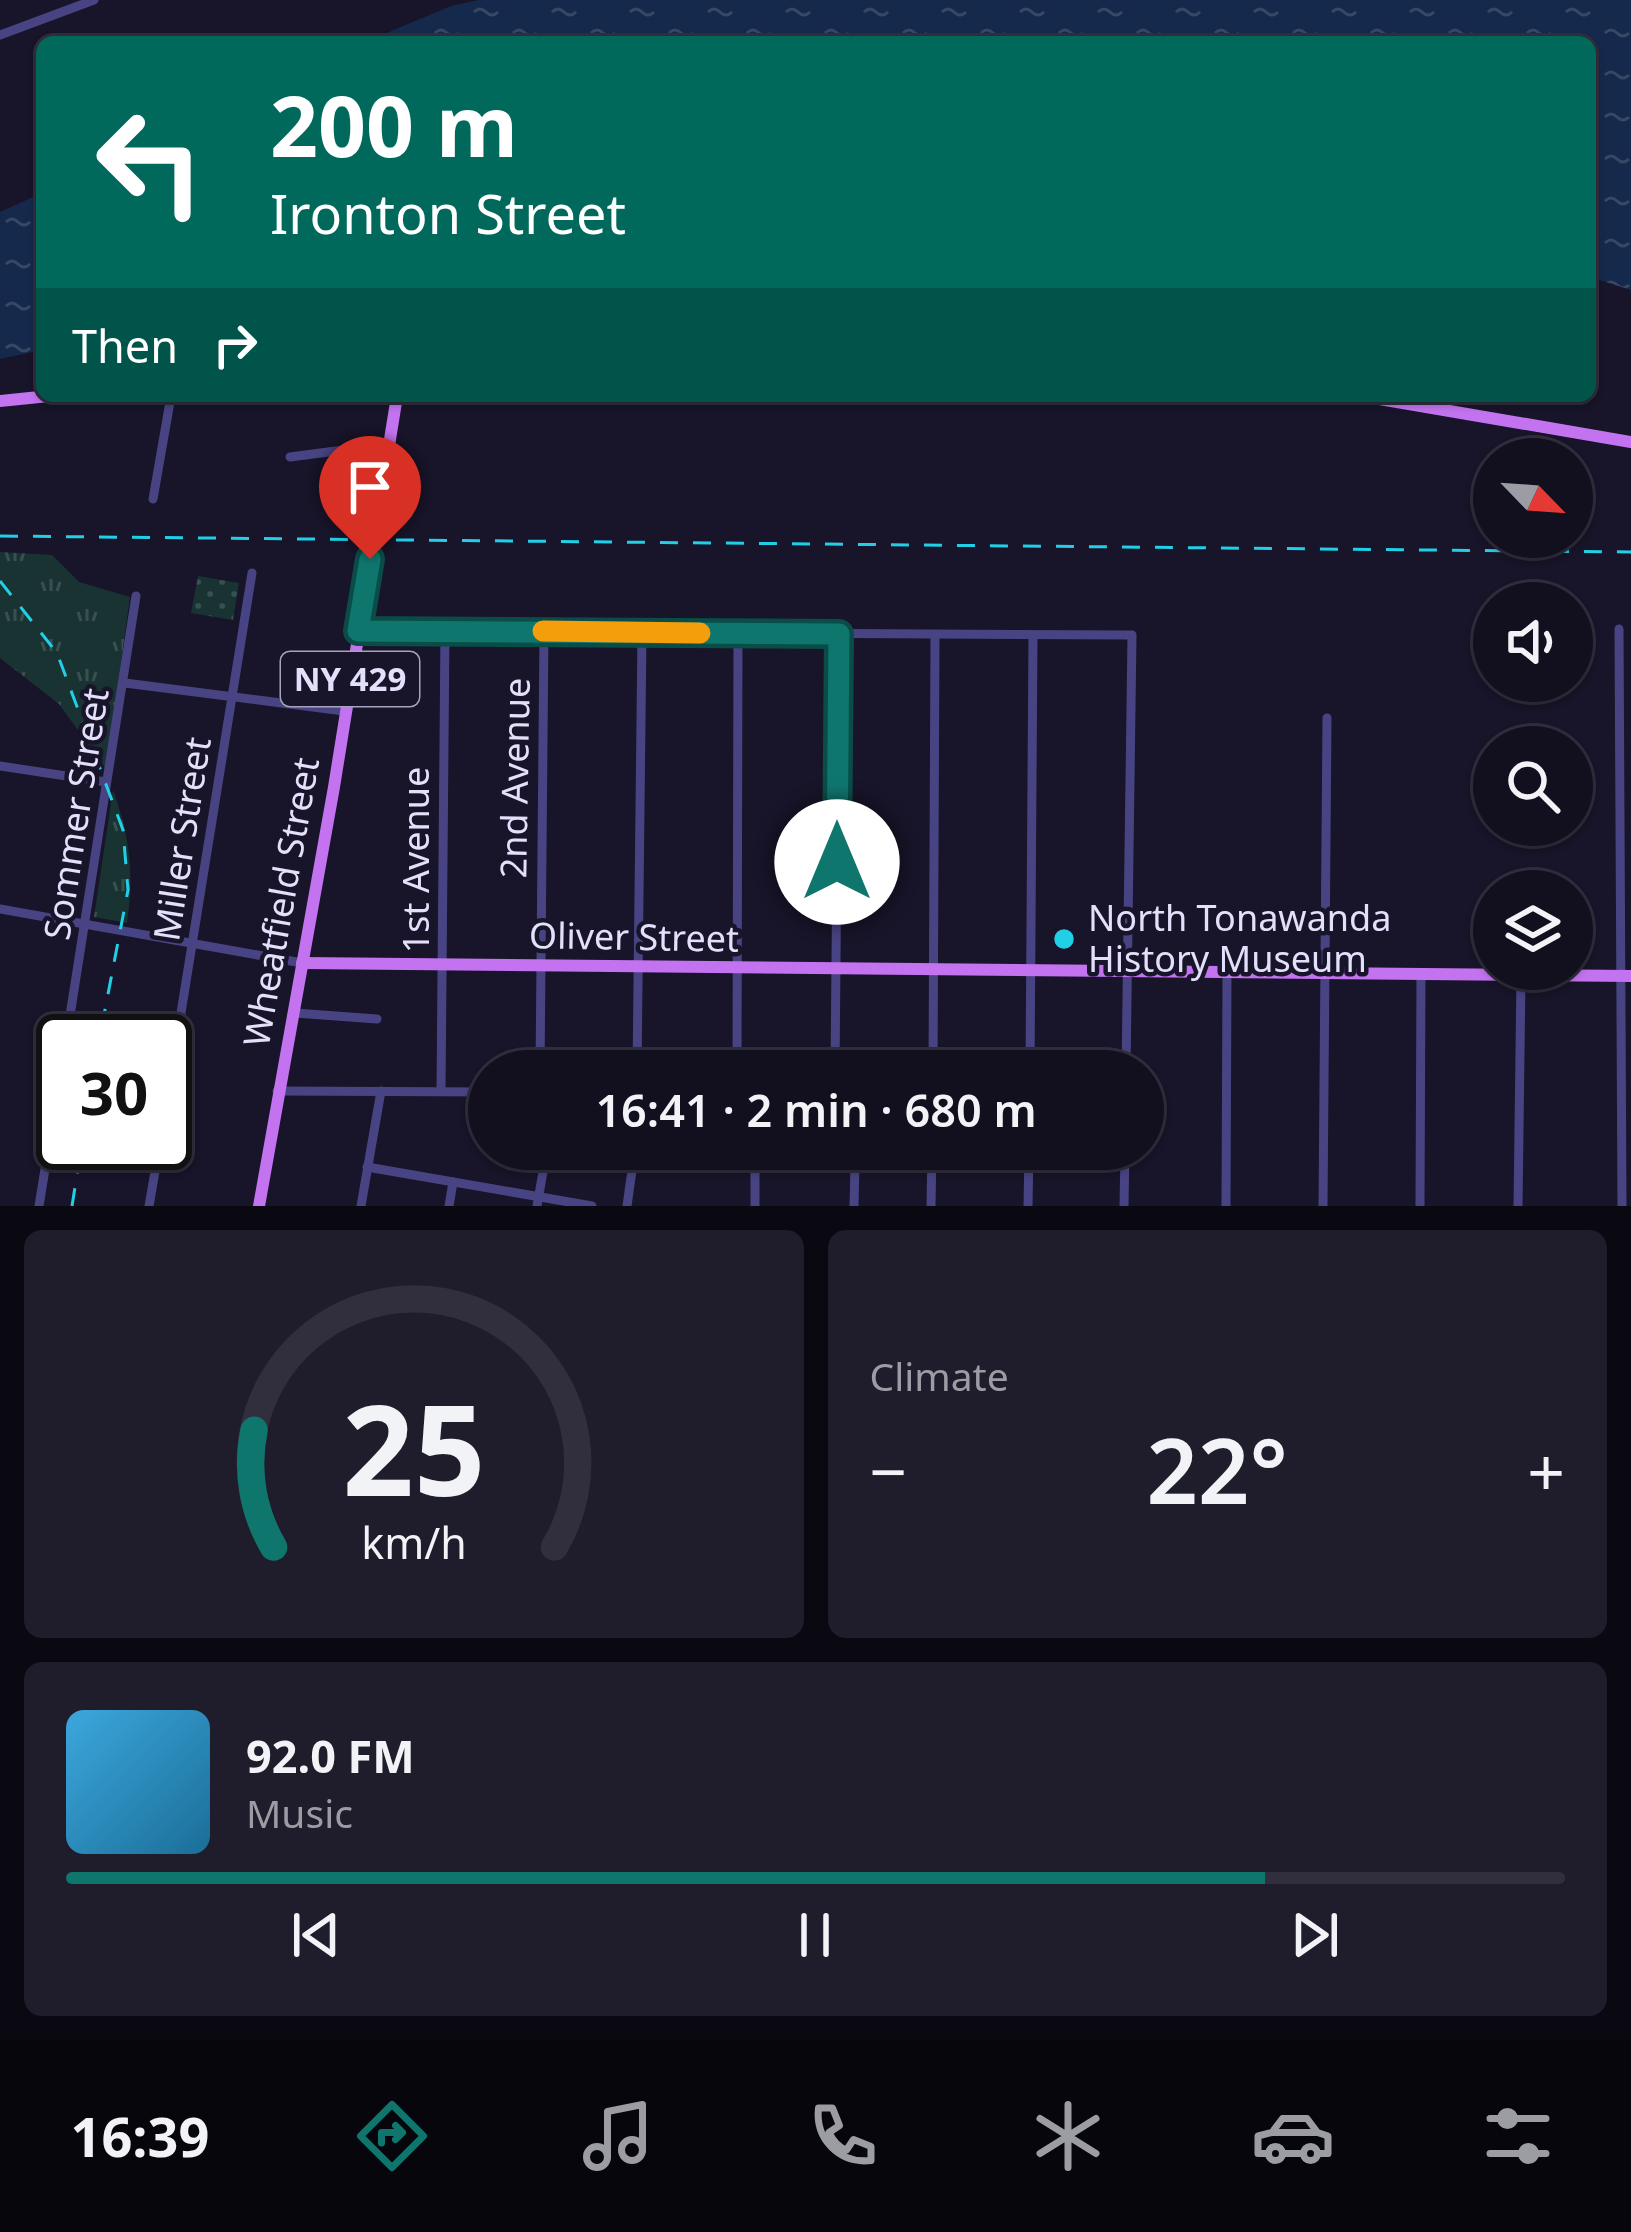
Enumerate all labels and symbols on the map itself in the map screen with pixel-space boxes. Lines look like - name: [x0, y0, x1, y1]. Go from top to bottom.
- pin: [319, 436, 421, 559]
- north arrow: [1473, 438, 1593, 558]
- road number: NY 429: [281, 652, 419, 706]
- street label: 2nd Avenue: [488, 677, 541, 879]
- street label: Sommer Street: [31, 685, 120, 943]
- street label: Miller Street: [141, 734, 222, 944]
- street label: Wheatfield Street: [231, 754, 330, 1050]
- street label: 1st Avenue: [391, 767, 440, 953]
- position arrow: [774, 799, 900, 925]
- place label: North Tonawanda History Museum: [1088, 893, 1391, 983]
- street label: Oliver Street: [529, 910, 739, 963]
- marker: North Tonawanda History Museum: [1051, 926, 1077, 952]
- speed limit sign: 30: [36, 1014, 192, 1170]

